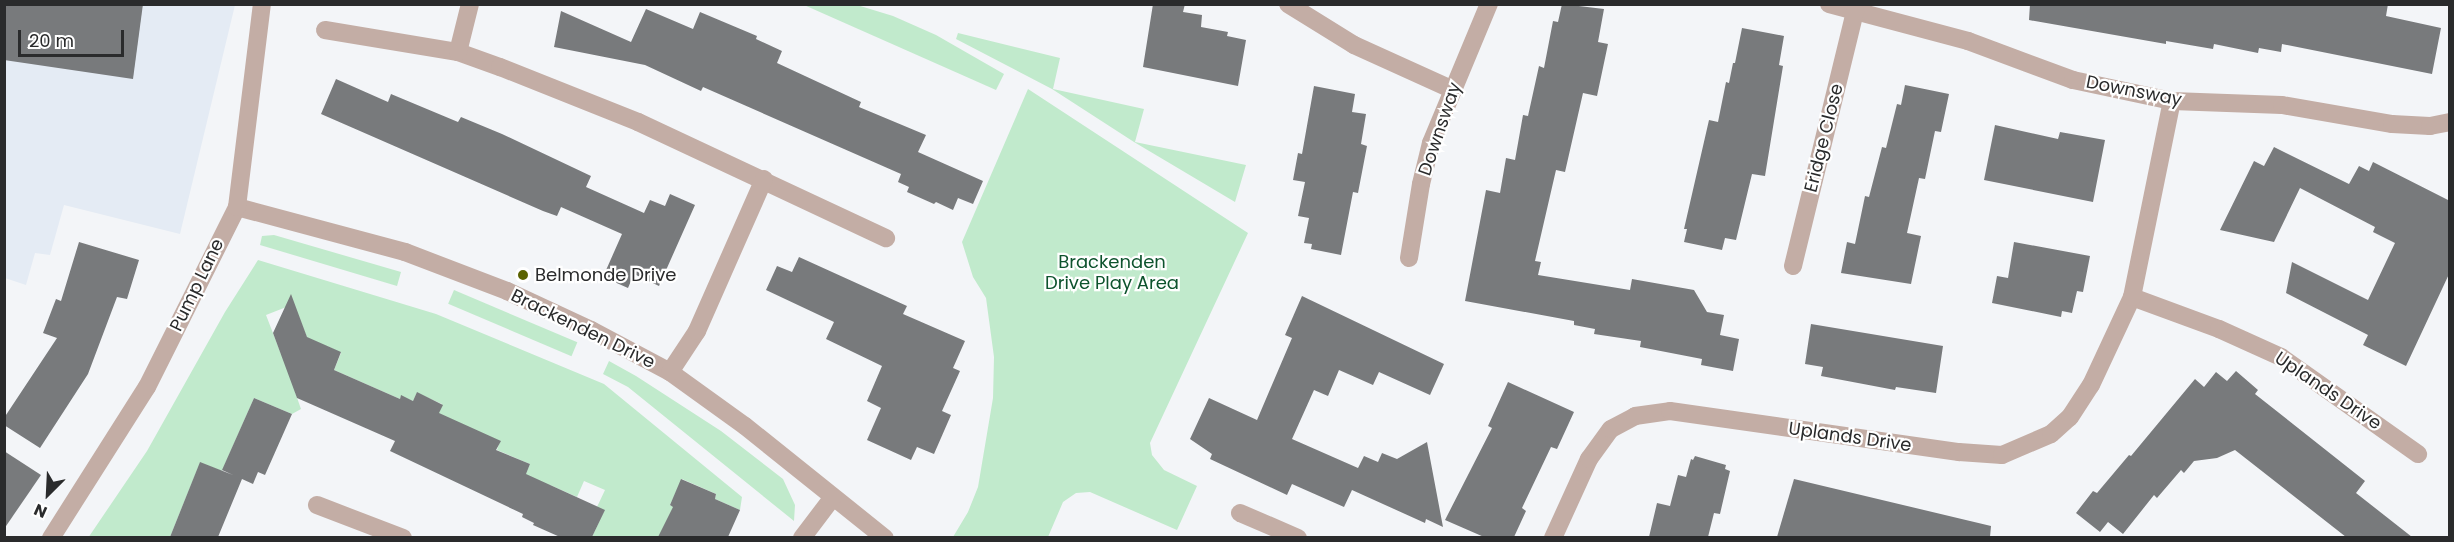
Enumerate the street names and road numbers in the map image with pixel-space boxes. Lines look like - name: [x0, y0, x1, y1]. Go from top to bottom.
- street label: Downsway: [2084, 71, 2184, 111]
- street label: Downsway: [1414, 80, 1466, 178]
- street label: Eridge Close: [1800, 81, 1848, 195]
- street label: Pump Lane: [165, 235, 229, 335]
- street label: Brackenden Drive: [507, 285, 659, 373]
- street label: Uplands Drive: [2271, 347, 2385, 435]
- street label: Uplands Drive: [1787, 418, 1913, 456]

